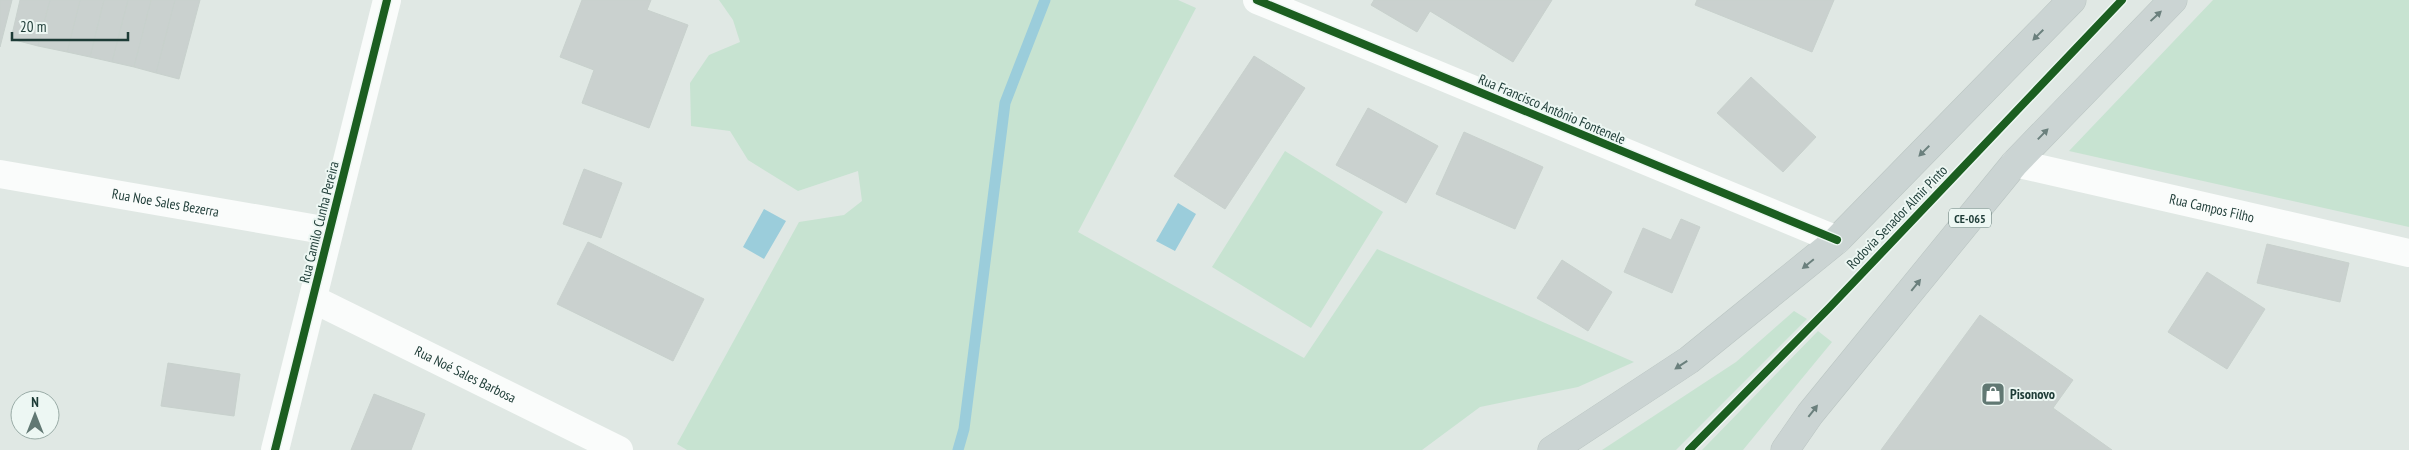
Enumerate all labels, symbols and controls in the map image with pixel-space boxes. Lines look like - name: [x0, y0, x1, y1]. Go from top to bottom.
- scale bar: [12, 10, 129, 42]
- one-way arrow: [2149, 10, 2161, 22]
- text: 20 m: [20, 17, 46, 36]
- one-way arrow: [2032, 29, 2044, 41]
- street label: Rua Francisco Antônio Fontenele: [1476, 70, 1628, 148]
- one-way arrow: [2037, 128, 2049, 140]
- one-way arrow: [1918, 144, 1930, 156]
- street label: Rua Camilo Cunha Pereira: [295, 159, 343, 285]
- street label: Rodovia Senador Almir Pinto: [1843, 161, 1951, 273]
- street label: Rua Noe Sales Bezerra: [111, 185, 220, 221]
- street label: Rua Campos Filho: [2168, 190, 2256, 226]
- road number: CE-065: [1949, 208, 1991, 228]
- one-way arrow: [1802, 258, 1815, 269]
- one-way arrow: [1910, 278, 1921, 291]
- street label: Rua Noé Sales Barbosa: [412, 342, 519, 407]
- one-way arrow: [1674, 360, 1687, 370]
- shop icon: Pisonovo: [1980, 381, 2006, 407]
- place label: Pisonovo: [2010, 385, 2055, 403]
- north arrow: [10, 390, 60, 440]
- text: N: [31, 393, 39, 411]
- one-way arrow: [1808, 405, 1819, 418]

